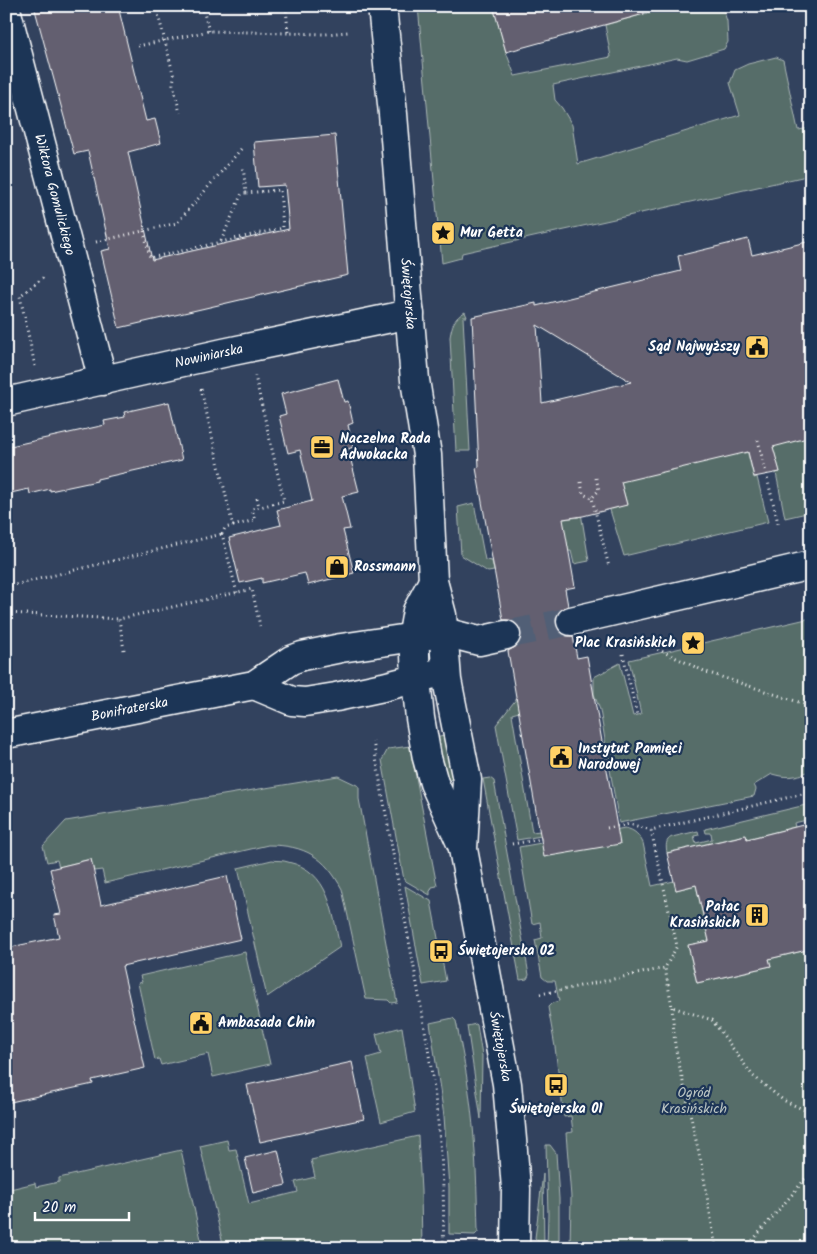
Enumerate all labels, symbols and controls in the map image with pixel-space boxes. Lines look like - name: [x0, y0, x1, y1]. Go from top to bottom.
- street label: Wiktora Gomulickiego: [28, 132, 81, 258]
- place icon: Mur Getta: [430, 220, 456, 246]
- place label: Mur Getta: [460, 222, 523, 244]
- street label: Świętojerska: [394, 257, 422, 330]
- public building icon: Sąd Najwyższy: [744, 334, 770, 360]
- place label: Sąd Najwyższy: [648, 336, 741, 358]
- street label: Nowiniarska: [172, 338, 245, 375]
- place label: Naczelna Rada Adwokacka: [340, 428, 431, 466]
- office icon: Naczelna Rada Adwokacka: [309, 434, 335, 460]
- shop icon: Rossmann: [324, 554, 350, 580]
- place label: Rossmann: [354, 556, 416, 578]
- place icon: Plac Krasińskich: [680, 630, 706, 656]
- place label: Plac Krasińskich: [575, 632, 676, 654]
- street label: Bonifraterska: [89, 691, 170, 728]
- place label: Instytut Pamięci Narodowej: [578, 738, 682, 776]
- public building icon: Instytut Pamięci Narodowej: [548, 744, 574, 770]
- place label: Pałac Krasińskich: [670, 896, 740, 934]
- building icon: Pałac Krasińskich: [744, 902, 770, 928]
- bus stop icon: Świętojerska 02: [428, 938, 454, 964]
- place label: Świętojerska 02: [458, 940, 555, 962]
- street label: Świętojerska: [483, 1009, 517, 1084]
- public building icon: Ambasada Chin: [188, 1010, 214, 1036]
- place label: Ambasada Chin: [218, 1012, 315, 1034]
- bus stop icon: Świętojerska 01: [543, 1072, 569, 1098]
- park label: Ogród Krasińskich: [661, 1082, 727, 1120]
- place label: Świętojerska 01: [509, 1098, 603, 1120]
- scale bar: [35, 1189, 129, 1221]
- text: 20 m: [42, 1196, 76, 1220]

